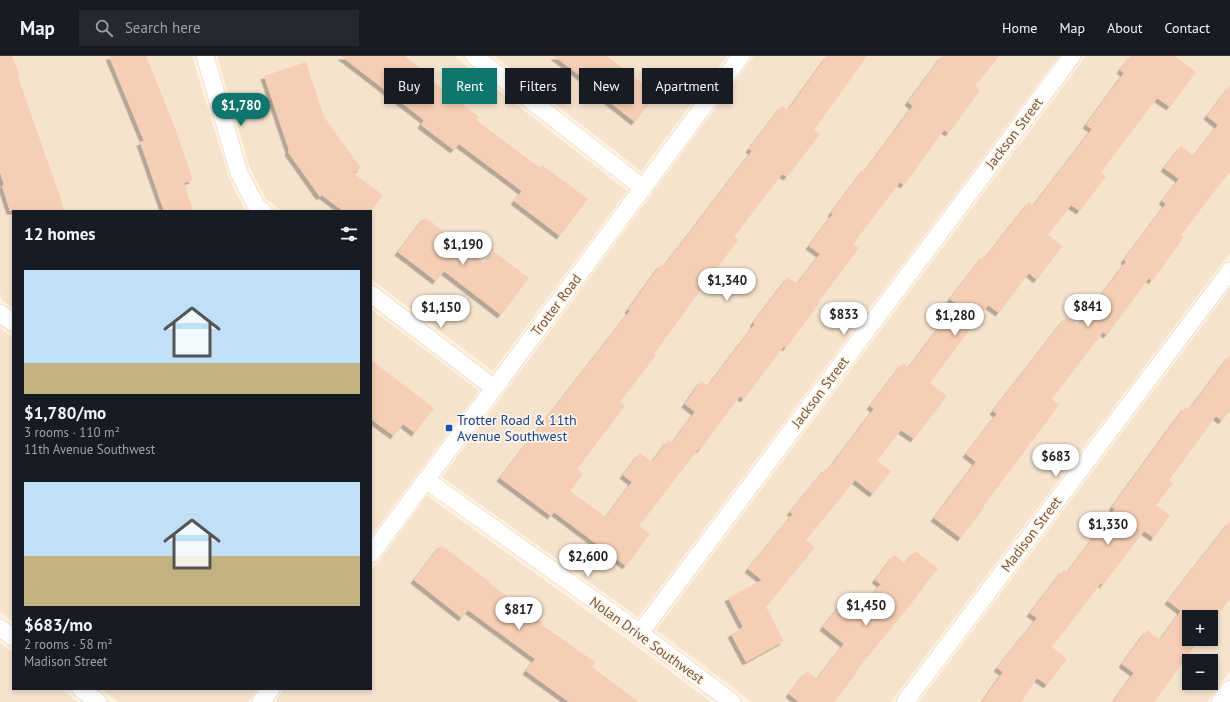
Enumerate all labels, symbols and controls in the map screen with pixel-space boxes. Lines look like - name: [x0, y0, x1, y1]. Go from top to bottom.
- search box: [79, 10, 359, 46]
- text: Map: [20, 16, 55, 40]
- icon: search: [93, 17, 115, 39]
- text: Search here: [125, 18, 201, 37]
- text: Home: [1002, 19, 1037, 37]
- text: Map: [1059, 19, 1085, 37]
- text: About: [1107, 19, 1143, 37]
- text: Contact: [1165, 19, 1210, 37]
- chip: Buy: [384, 68, 434, 104]
- chip: Rent: [442, 68, 497, 104]
- chip: Filters: [505, 68, 571, 104]
- chip: New: [579, 68, 634, 104]
- chip: Apartment: [642, 68, 733, 104]
- pin: $1,780: [208, 93, 274, 127]
- street label: Jackson Street: [981, 94, 1047, 173]
- text: $1,780: [221, 97, 261, 114]
- text: 12 homes: [24, 223, 95, 245]
- icon: filters: [338, 223, 360, 245]
- pin: $1,190: [430, 232, 496, 266]
- text: $1,190: [443, 236, 483, 253]
- pin: $1,340: [694, 268, 760, 302]
- street label: Trotter Road: [527, 270, 585, 340]
- text: $1,340: [707, 272, 747, 289]
- pin: $841: [1064, 294, 1112, 328]
- pin: $1,150: [408, 295, 474, 329]
- icon: home: [156, 296, 228, 368]
- text: $841: [1073, 298, 1103, 315]
- text: $1,150: [421, 299, 461, 316]
- pin: $833: [820, 302, 868, 336]
- pin: $1,280: [922, 303, 988, 337]
- text: $833: [829, 306, 859, 323]
- text: $1,280: [935, 307, 975, 324]
- street label: Jackson Street: [787, 353, 853, 432]
- text: $1,780/mo: [24, 402, 106, 424]
- place label: Trotter Road & 11th Avenue Southwest: [457, 411, 577, 445]
- marker: Trotter Road & 11th Avenue Southwest: [444, 423, 454, 433]
- text: 3 rooms · 110 m²: [24, 424, 120, 441]
- text: 11th Avenue Southwest: [24, 441, 155, 458]
- pin: $683: [1032, 444, 1080, 478]
- text: $683: [1041, 448, 1071, 465]
- street label: Madison Street: [997, 493, 1065, 575]
- icon: home: [156, 508, 228, 580]
- pin: $1,330: [1075, 512, 1141, 546]
- text: $1,330: [1088, 516, 1128, 533]
- pin: $2,600: [555, 544, 621, 578]
- text: $2,600: [568, 548, 608, 565]
- street label: Nolan Drive Southwest: [586, 592, 708, 688]
- pin: $1,450: [833, 593, 899, 627]
- pin: $817: [495, 597, 543, 631]
- text: $1,450: [846, 597, 886, 614]
- text: $817: [504, 601, 534, 618]
- map controls: [1182, 610, 1218, 690]
- button: +: [1182, 610, 1218, 646]
- text: $683/mo: [24, 614, 92, 636]
- text: 2 rooms · 58 m²: [24, 636, 113, 653]
- text: Madison Street: [24, 653, 107, 670]
- button: −: [1182, 654, 1218, 690]

